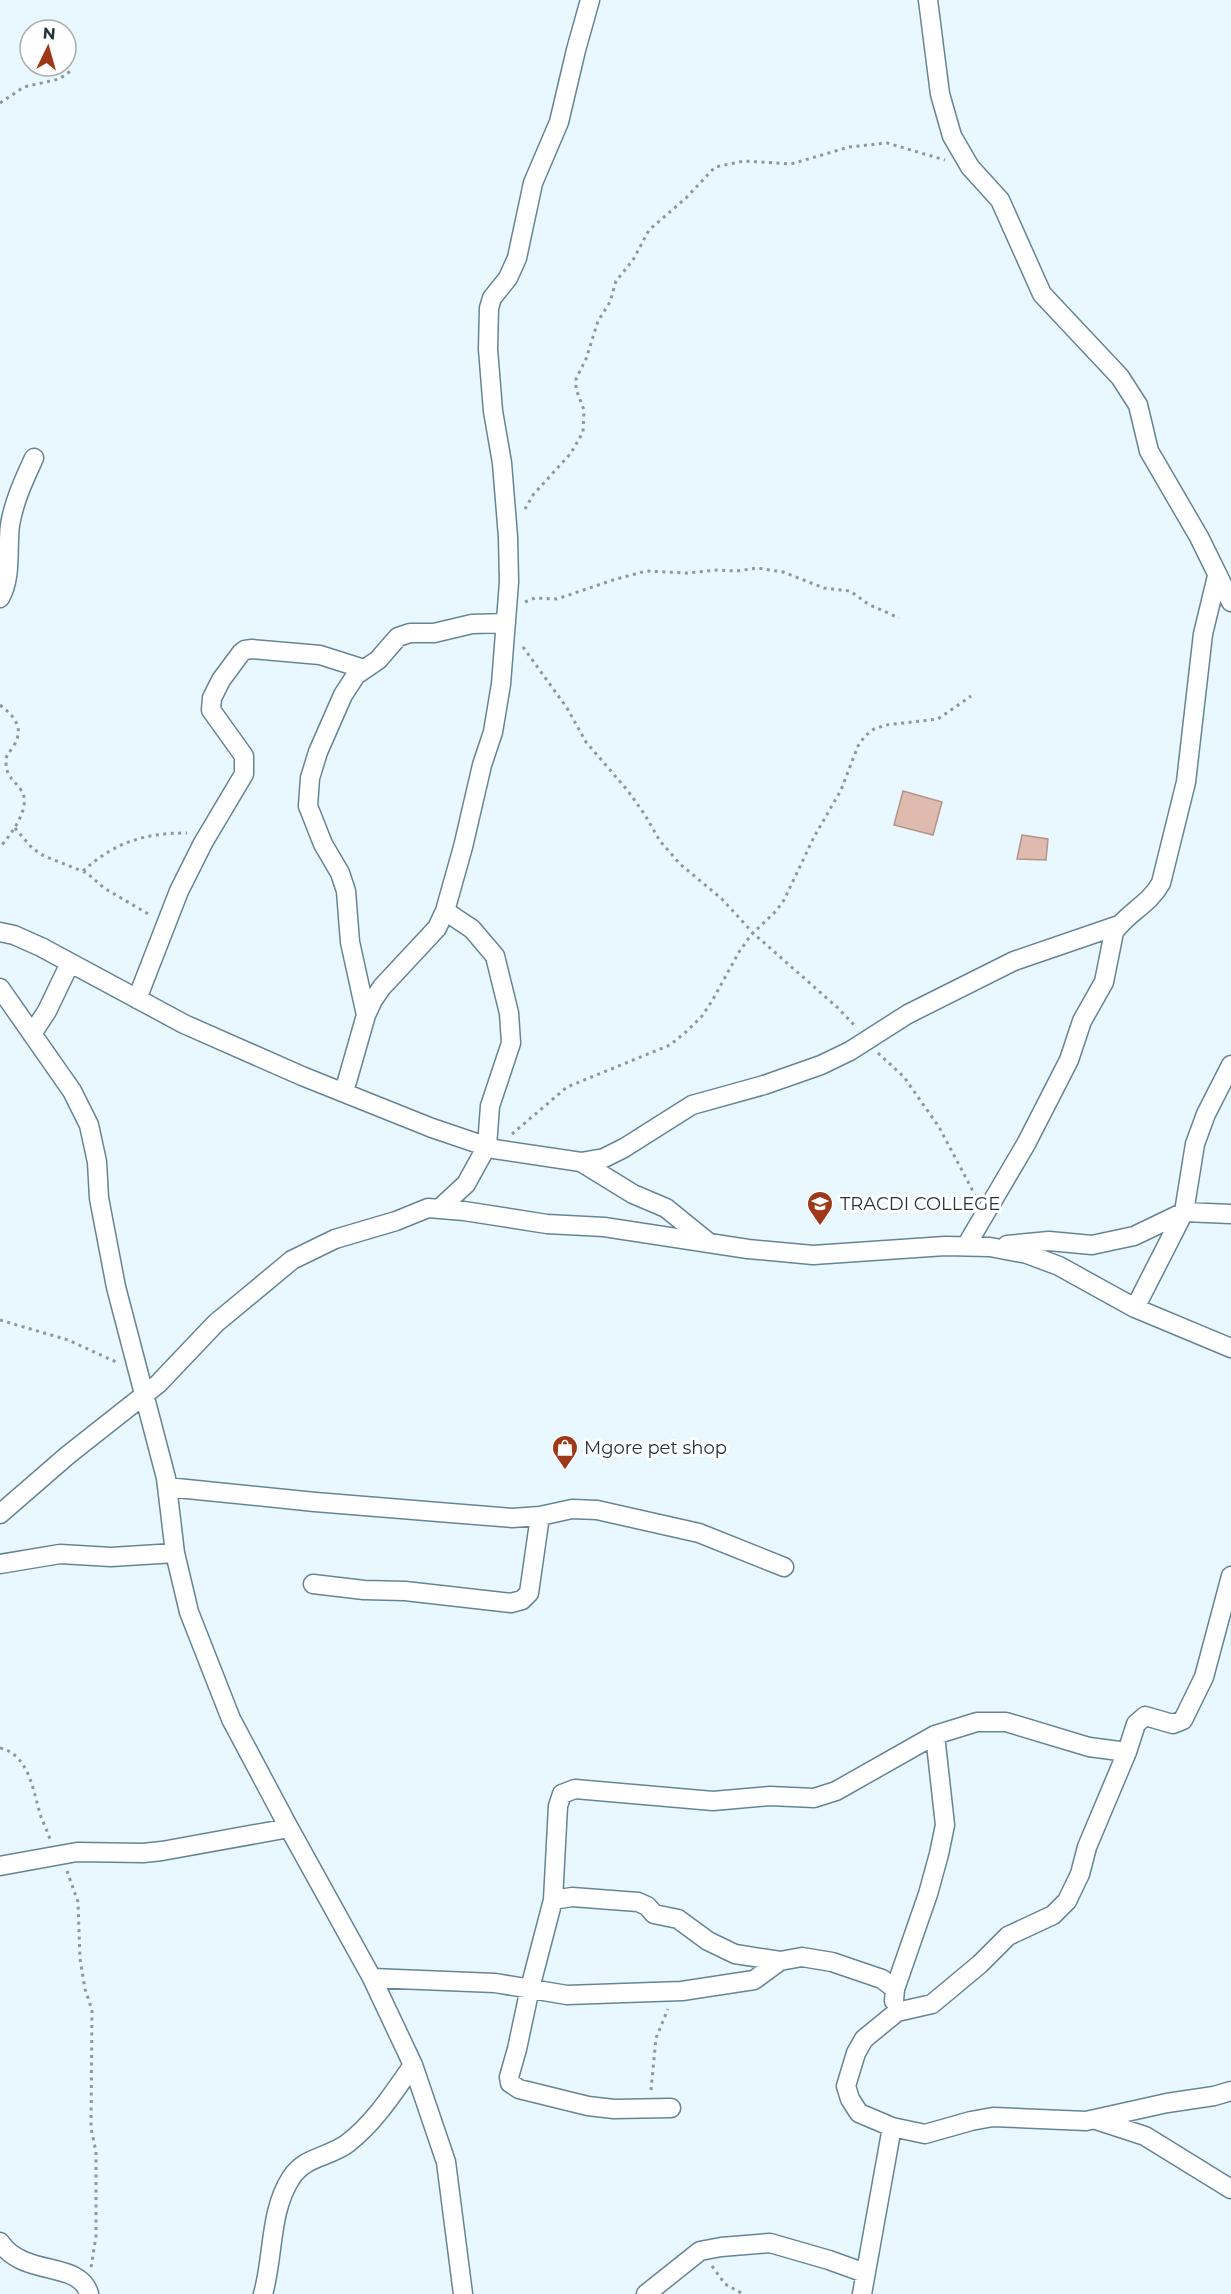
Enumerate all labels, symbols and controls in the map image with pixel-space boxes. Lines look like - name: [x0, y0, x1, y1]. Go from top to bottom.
- north arrow: [18, 18, 78, 78]
- text: N: [42, 24, 57, 44]
- school or university icon: TRACDI COLLEGE: [805, 1189, 835, 1227]
- place label: TRACDI COLLEGE: [840, 1193, 1000, 1215]
- shop icon: Mgore pet shop: [550, 1433, 580, 1471]
- place label: Mgore pet shop: [584, 1437, 727, 1459]

